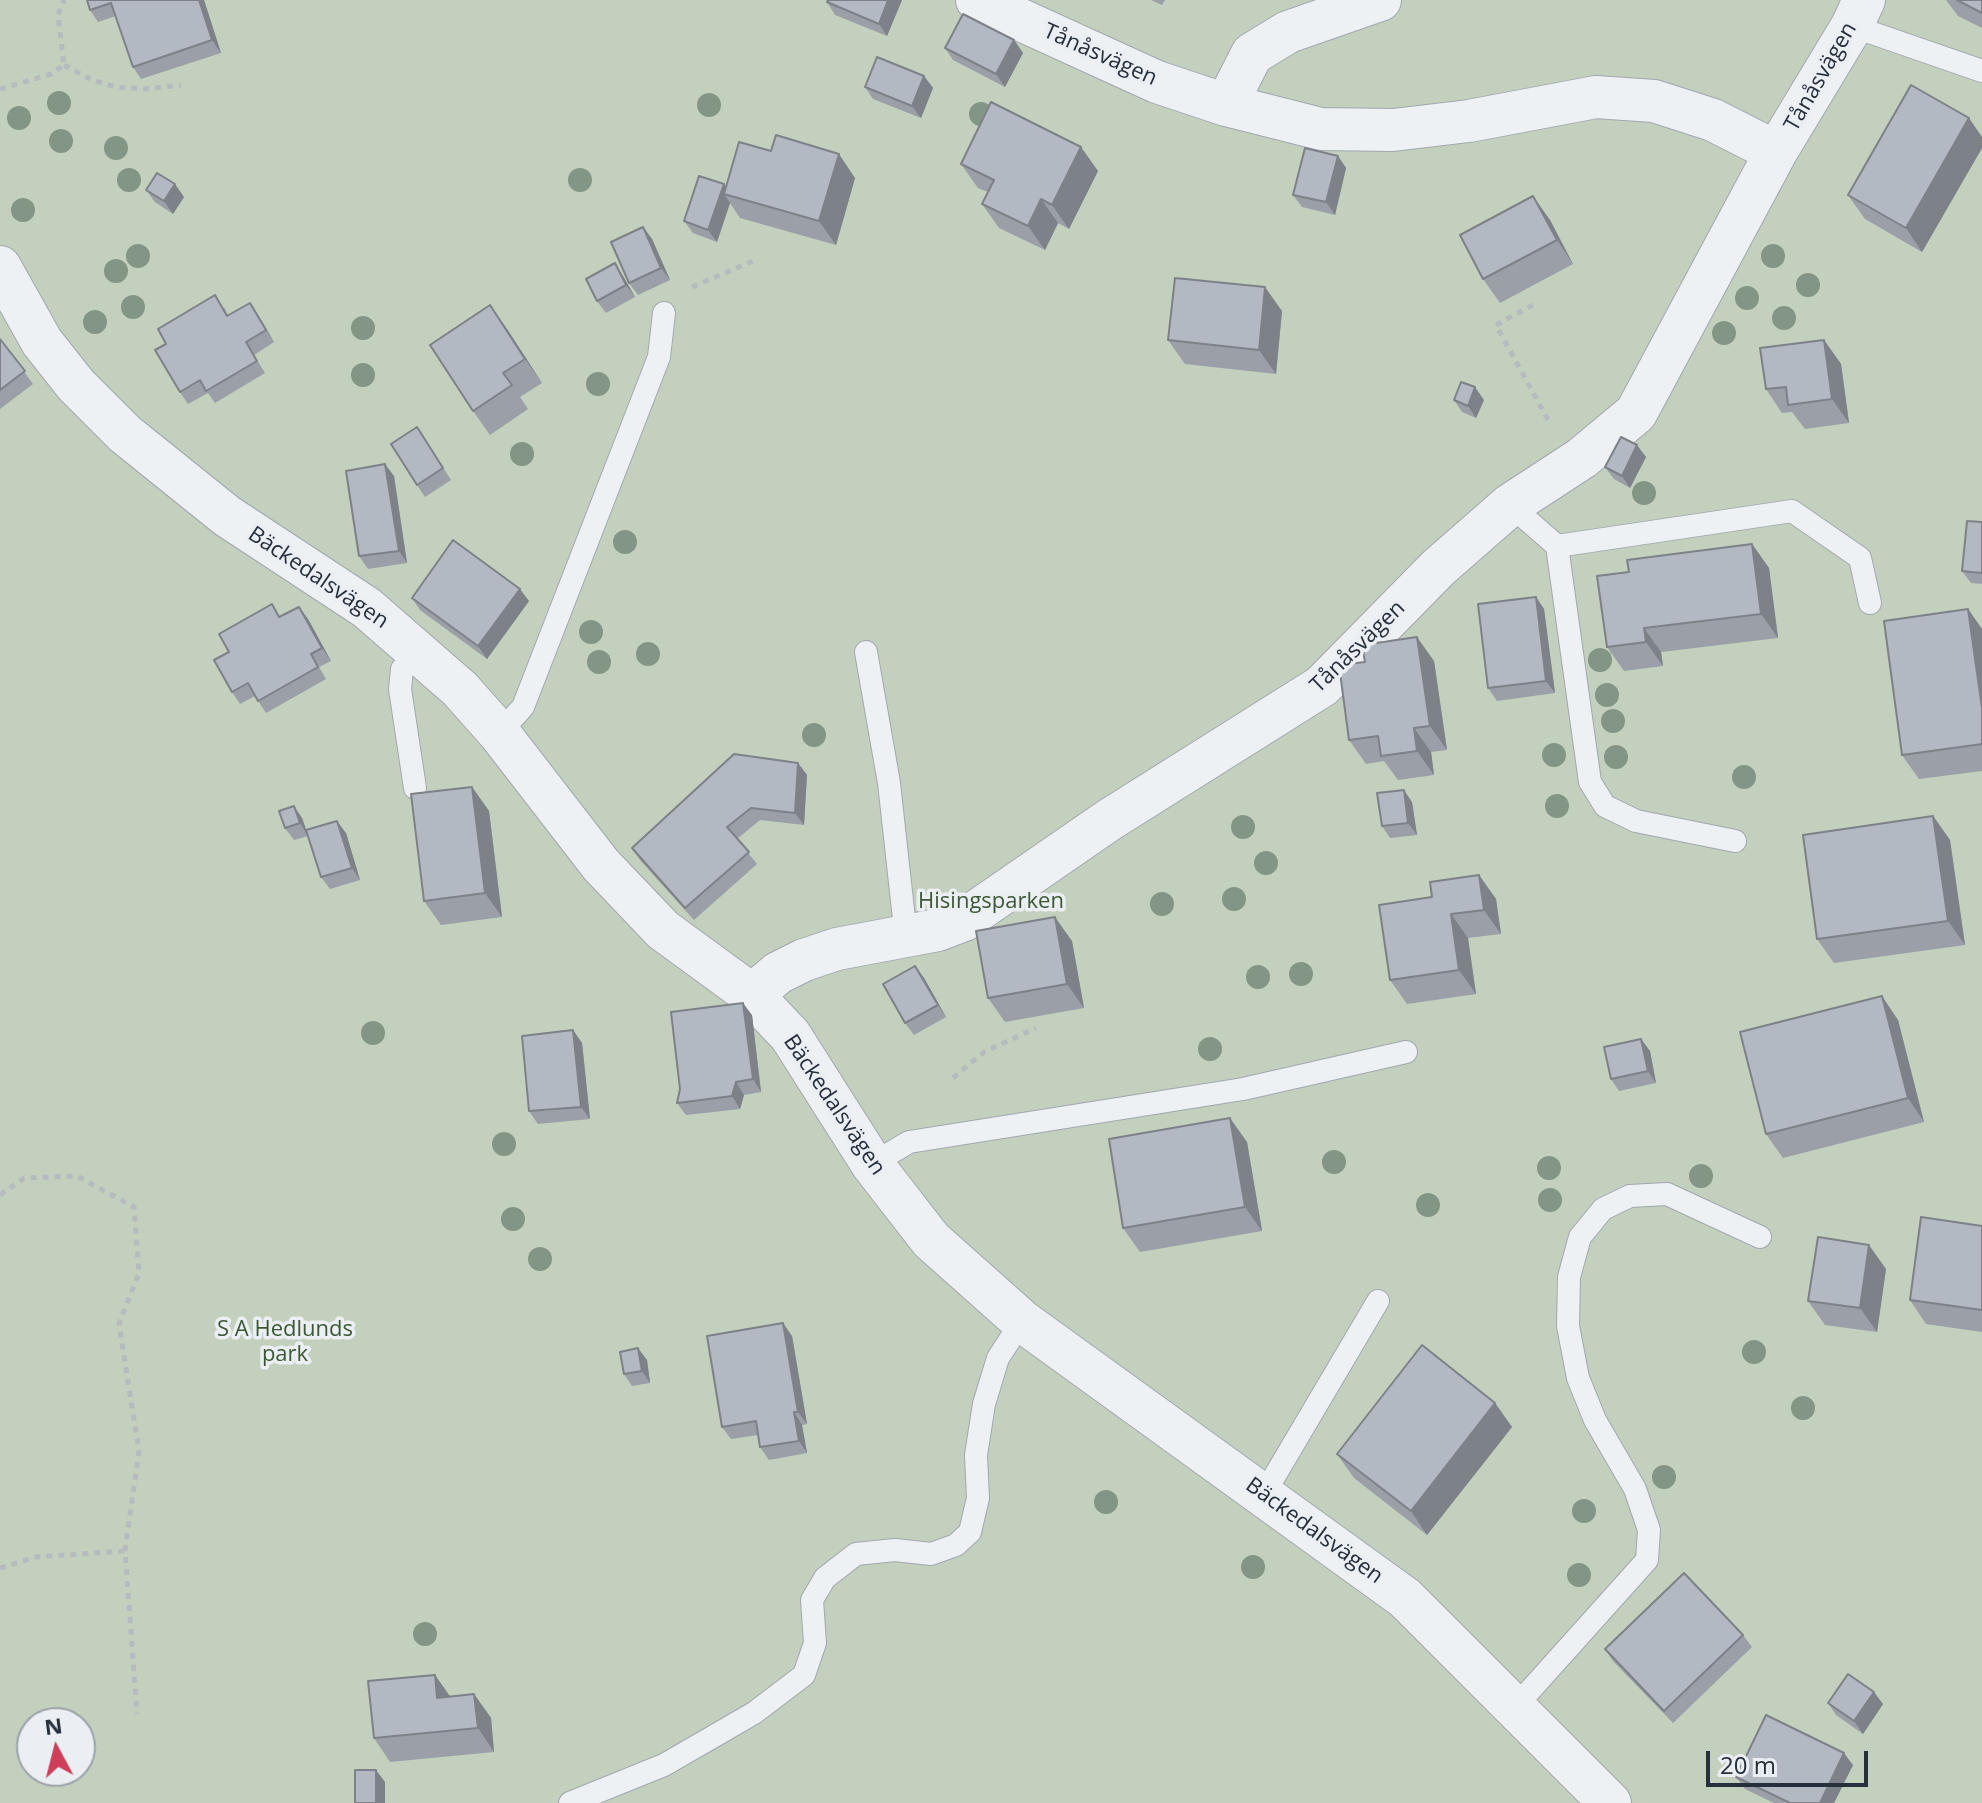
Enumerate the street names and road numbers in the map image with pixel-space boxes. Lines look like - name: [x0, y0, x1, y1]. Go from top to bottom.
- street label: Tånåsvägen: [1039, 18, 1161, 92]
- street label: Tånåsvägen: [1779, 18, 1863, 136]
- street label: Bäckedalsvägen: [243, 521, 393, 635]
- street label: Tånåsvägen: [1305, 595, 1411, 699]
- street label: Bäckedalsvägen: [777, 1030, 891, 1180]
- street label: Bäckedalsvägen: [1240, 1472, 1388, 1590]

